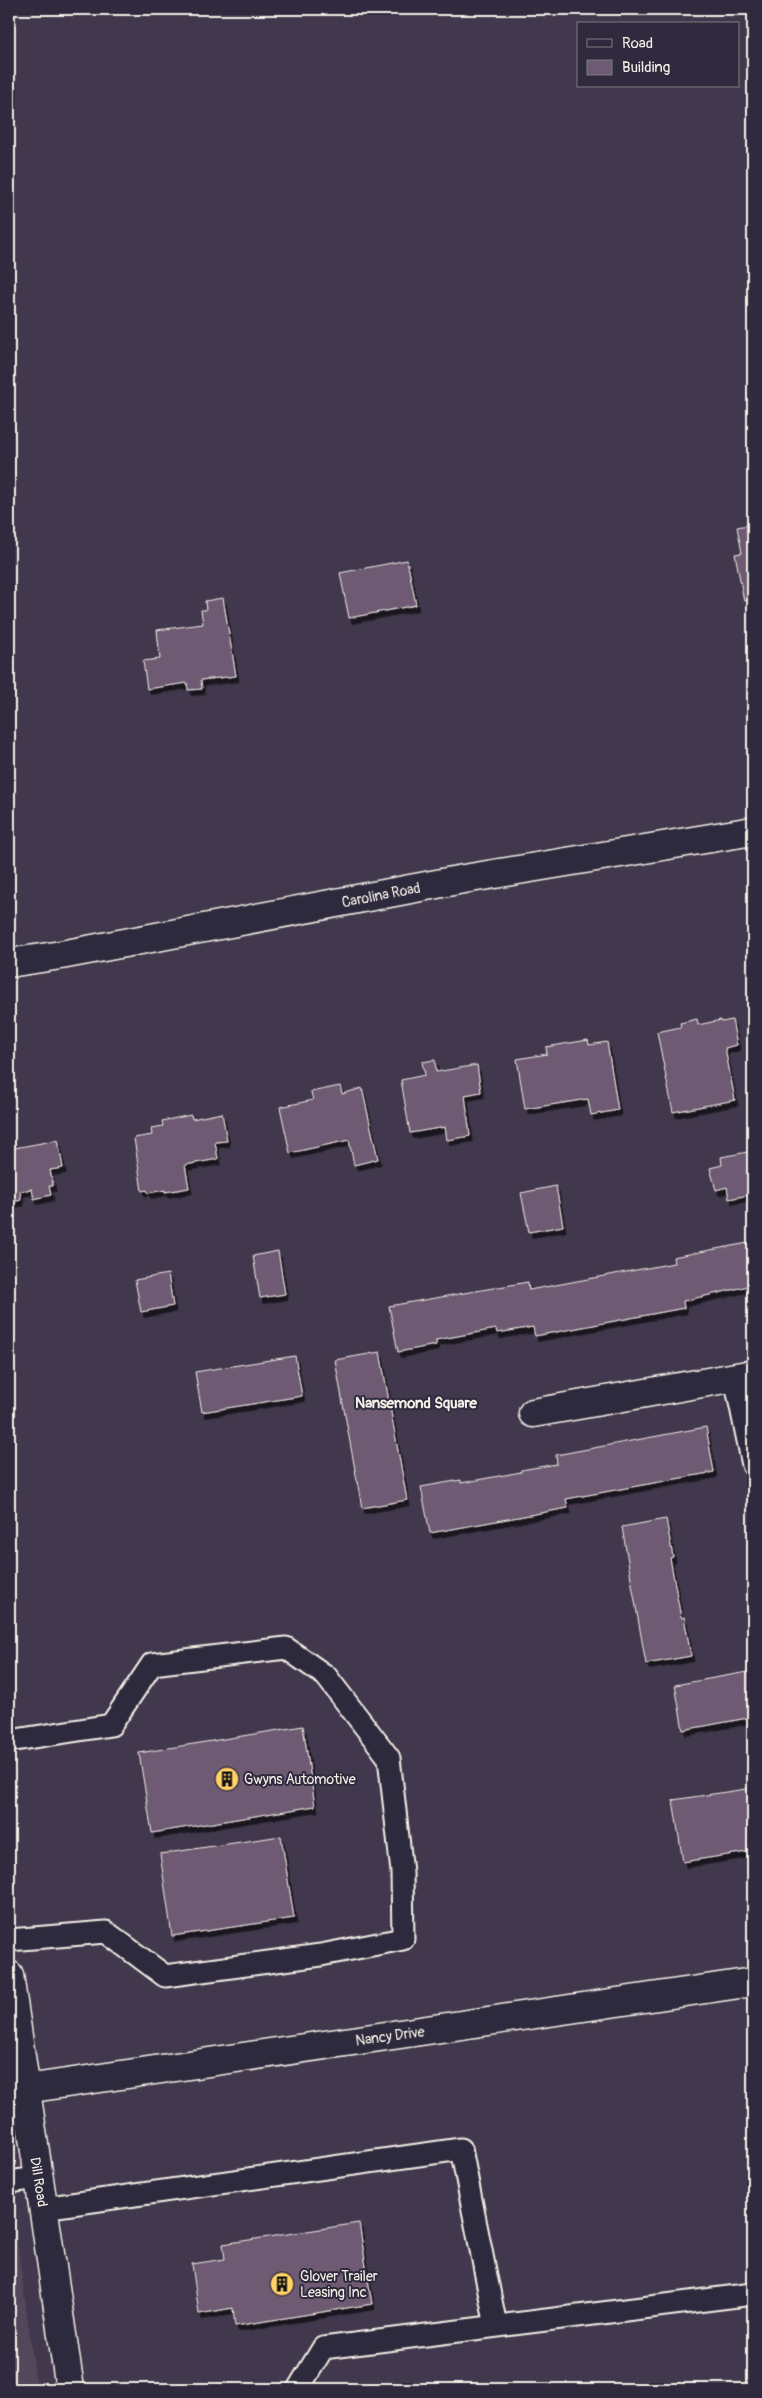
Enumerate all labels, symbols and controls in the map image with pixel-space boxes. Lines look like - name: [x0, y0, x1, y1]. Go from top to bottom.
- legend: [577, 22, 740, 88]
- text: Road: [622, 34, 653, 53]
- text: Building: [622, 58, 670, 77]
- street label: Carolina Road: [340, 880, 422, 911]
- district label: Nansemond Square: [355, 1394, 478, 1413]
- building icon: Gwyns Automotive: [214, 1766, 240, 1792]
- place label: Gwyns Automotive: [244, 1771, 356, 1788]
- street label: Nancy Drive: [354, 2023, 426, 2050]
- street label: Dill Road: [26, 2156, 51, 2208]
- place label: Glover Trailer Leasing Inc: [300, 2268, 378, 2301]
- building icon: Glover Trailer Leasing Inc: [269, 2271, 295, 2297]

